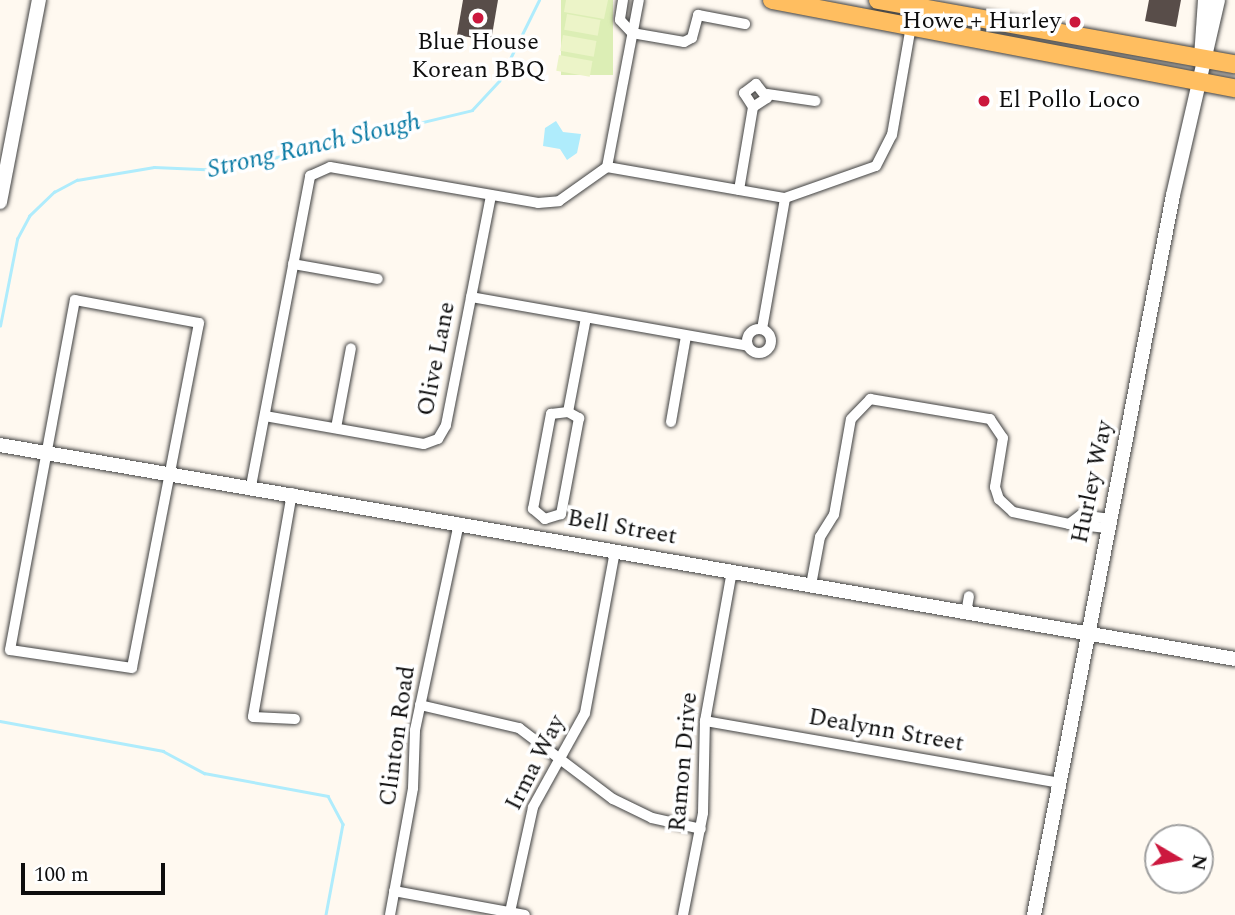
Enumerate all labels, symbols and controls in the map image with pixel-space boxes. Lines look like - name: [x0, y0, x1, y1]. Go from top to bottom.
- place label: Howe + Hurley: [902, 8, 1061, 36]
- marker: Blue House Korean BBQ: [470, 10, 486, 26]
- marker: Howe + Hurley: [1067, 14, 1083, 30]
- place label: Blue House Korean BBQ: [411, 29, 545, 85]
- place label: El Pollo Loco: [998, 87, 1140, 115]
- marker: El Pollo Loco: [976, 93, 992, 109]
- water label: Strong Ranch Slough: [204, 106, 424, 186]
- street label: Olive Lane: [412, 300, 462, 418]
- street label: Hurley Way: [1066, 418, 1120, 546]
- street label: Bell Street: [565, 504, 679, 552]
- street label: Clinton Road: [374, 664, 422, 808]
- street label: Ramon Drive: [664, 691, 704, 833]
- street label: Dealynn Street: [806, 703, 966, 759]
- street label: Irma Way: [500, 710, 572, 816]
- north arrow: [1144, 824, 1214, 894]
- scale bar: [24, 848, 168, 892]
- text: N: [1183, 852, 1214, 873]
- text: 100 m: [34, 859, 89, 891]

